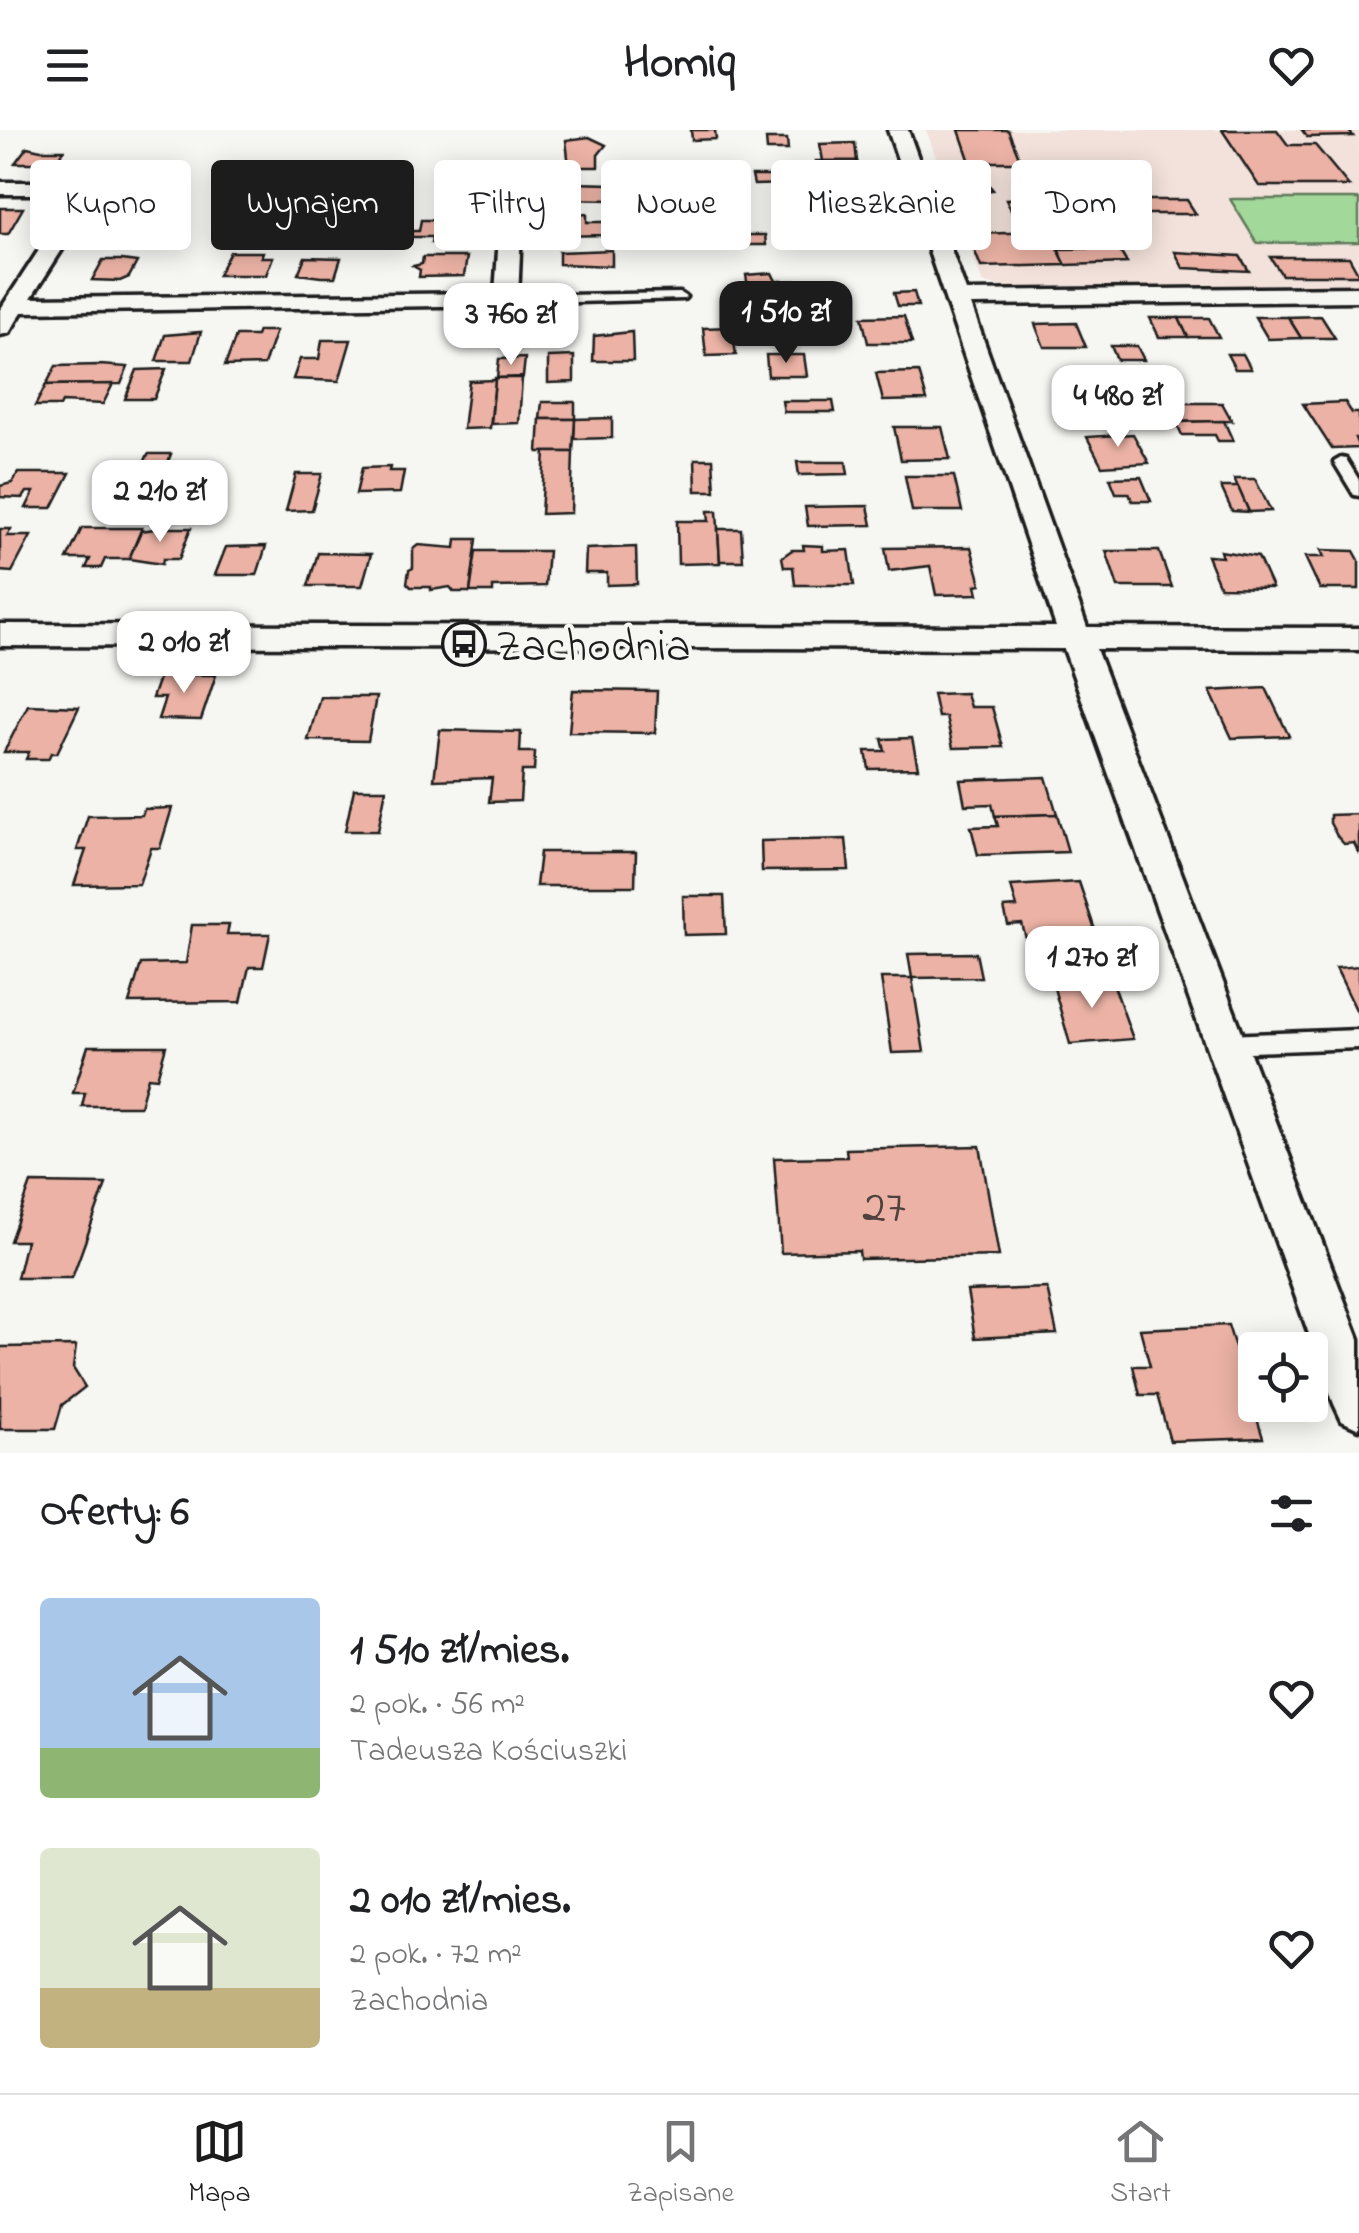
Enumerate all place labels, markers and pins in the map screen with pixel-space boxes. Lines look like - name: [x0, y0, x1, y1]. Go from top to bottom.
- pin: 1 510 zł: [683, 281, 889, 366]
- pin: 3 760 zł: [408, 283, 614, 368]
- pin: 4 480 zł: [1015, 365, 1221, 450]
- pin: 2 210 zł: [57, 460, 263, 545]
- pin: 2 010 zł: [81, 611, 287, 696]
- place label: Zachodnia: [496, 616, 691, 682]
- bus stop icon: Zachodnia: [441, 621, 487, 667]
- pin: 1 270 zł: [989, 926, 1195, 1011]

